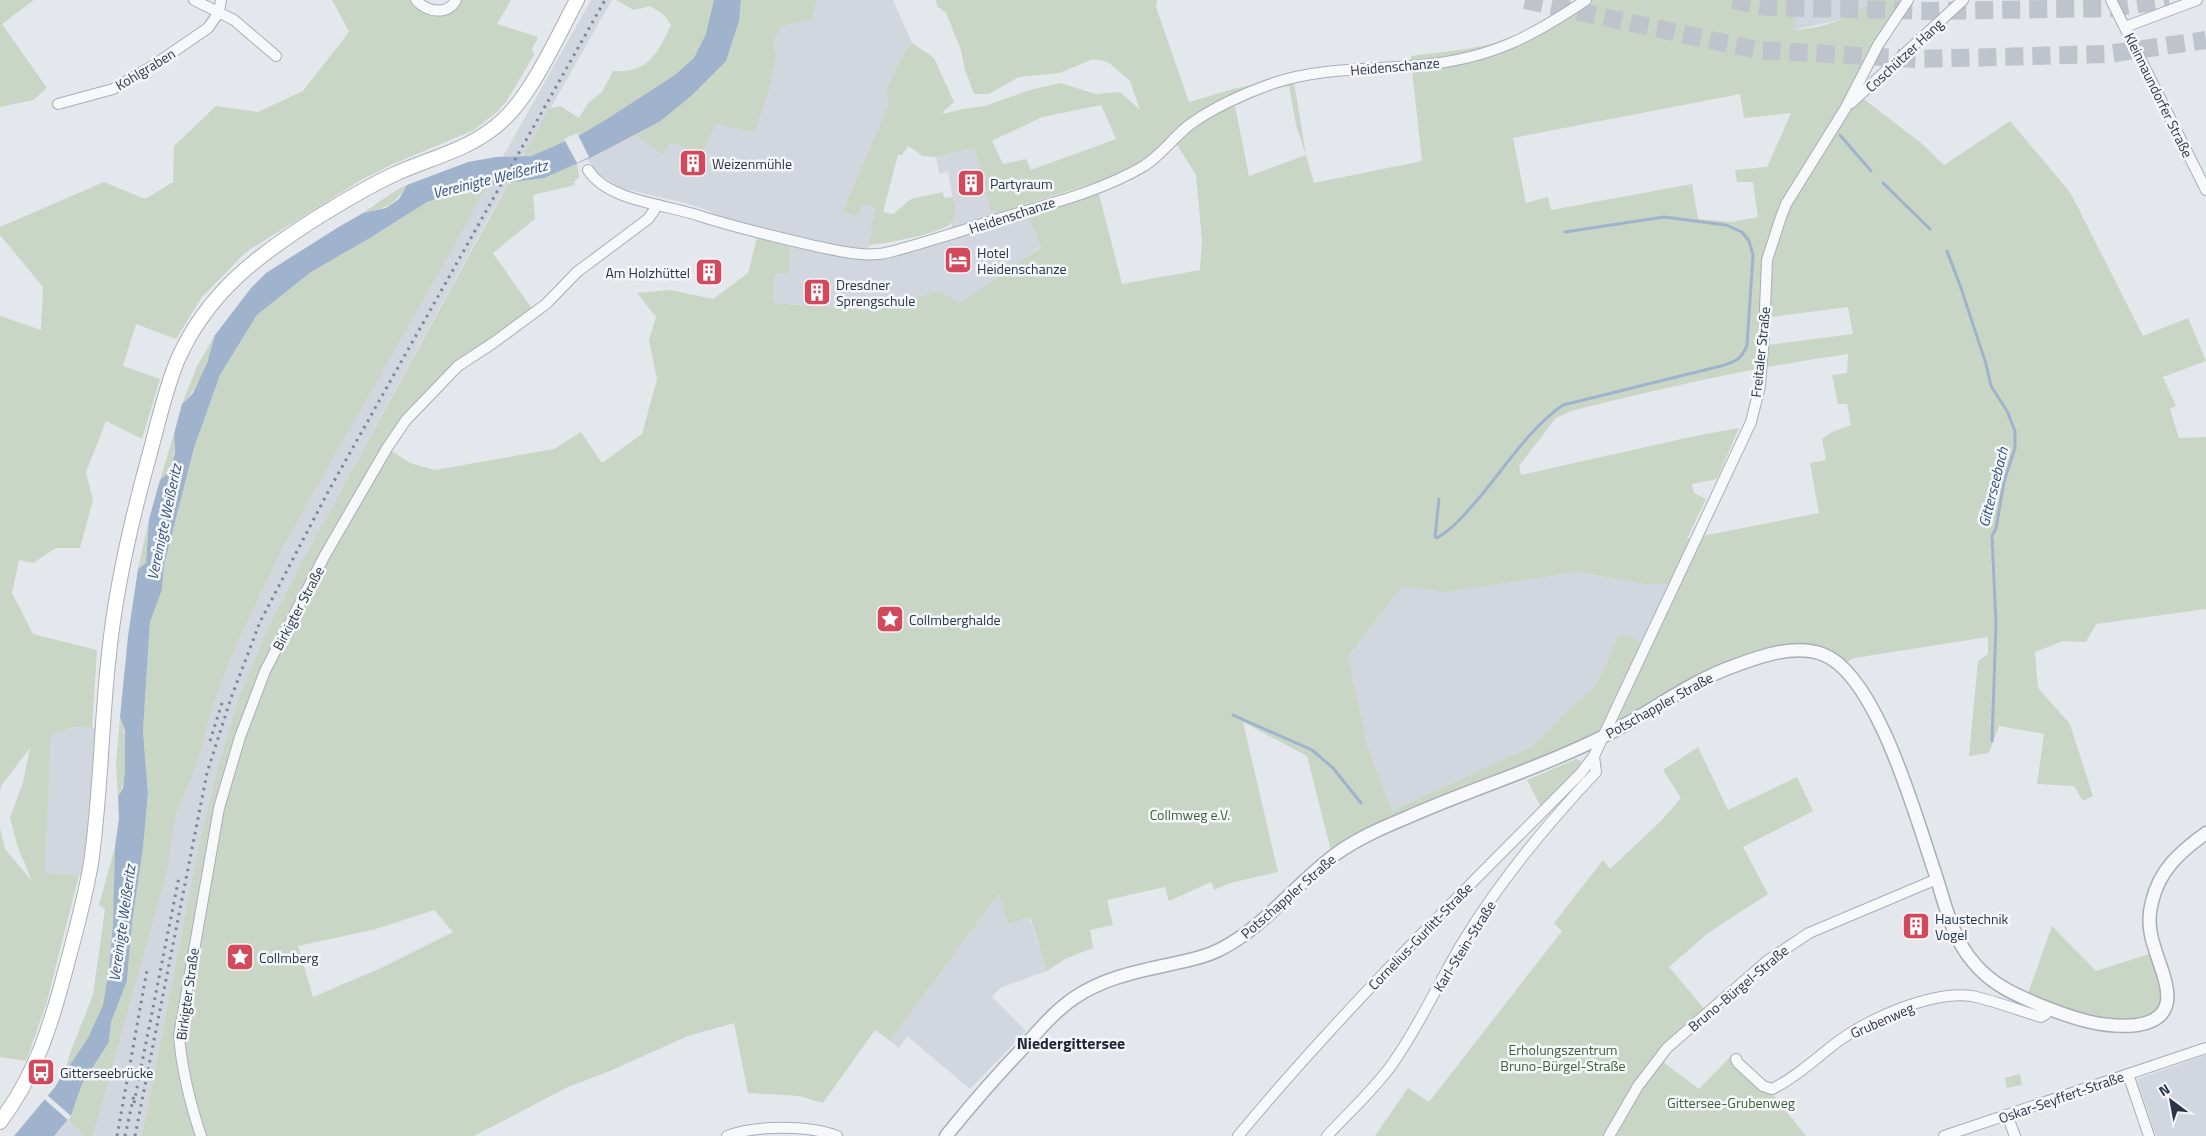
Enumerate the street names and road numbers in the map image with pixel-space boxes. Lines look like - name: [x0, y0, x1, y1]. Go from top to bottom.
- street label: Coschützer Hang: [1860, 13, 1948, 97]
- street label: Kleinnaundorfer Straße: [2120, 29, 2198, 161]
- street label: Kohlgraben: [111, 43, 179, 95]
- street label: Heidenschanze: [1349, 52, 1441, 80]
- street label: Heidenschanze: [966, 191, 1058, 239]
- street label: Freitaler Straße: [1745, 305, 1775, 399]
- street label: Birkigter Straße: [267, 562, 329, 654]
- street label: Potschappler Straße: [1601, 667, 1717, 743]
- street label: Potschappler Straße: [1236, 849, 1340, 943]
- street label: Cornelius-Gurlitt-Straße: [1363, 878, 1477, 994]
- street label: Karl-Stein-Straße: [1428, 896, 1500, 996]
- street label: Bruno-Bürgel-Straße: [1683, 940, 1793, 1036]
- street label: Birkigter Straße: [170, 947, 204, 1041]
- street label: Grubenweg: [1847, 997, 1917, 1043]
- street label: Oskar-Seyffert-Straße: [1995, 1066, 2127, 1128]

